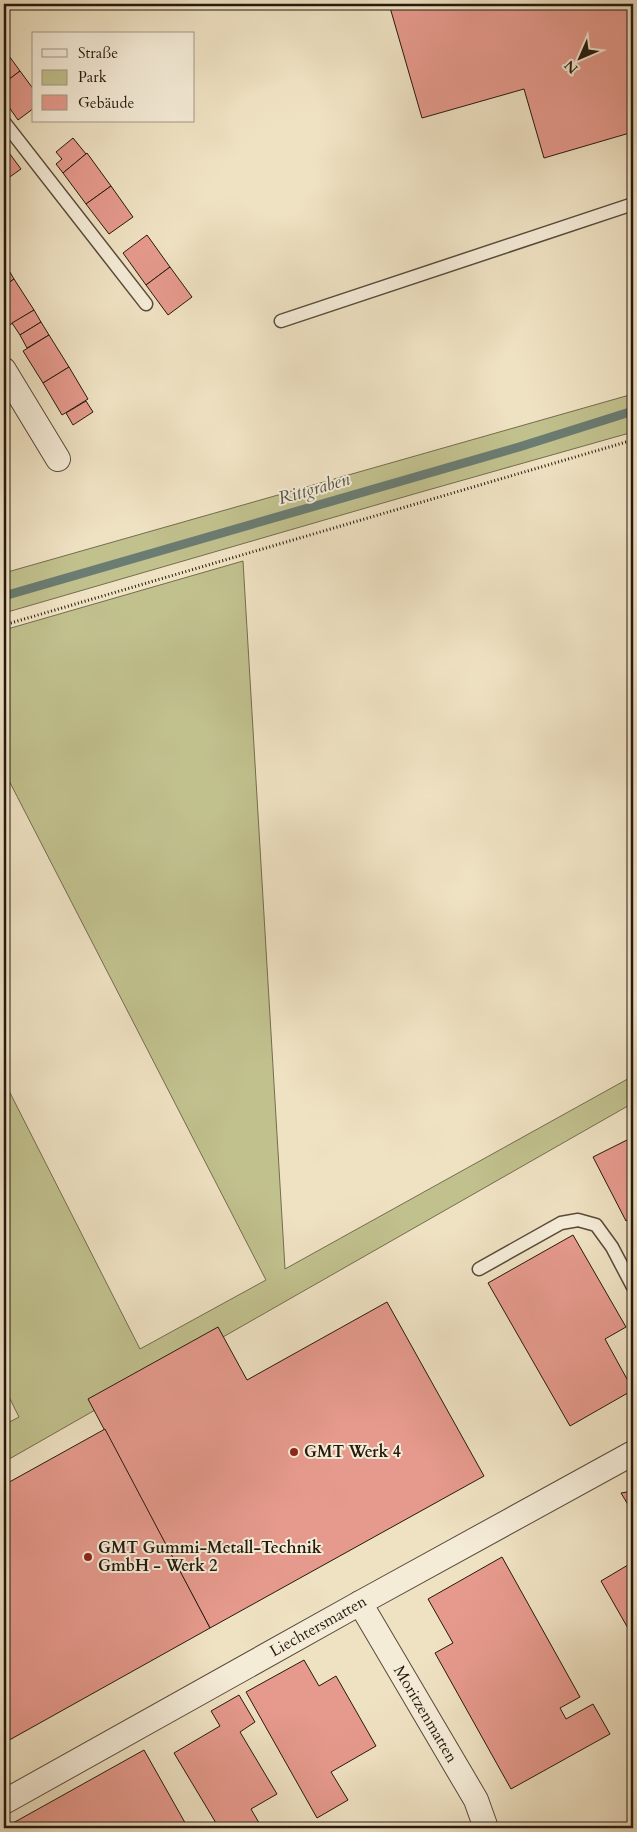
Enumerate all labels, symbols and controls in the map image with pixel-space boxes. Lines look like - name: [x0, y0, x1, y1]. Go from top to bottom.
- legend: [32, 32, 195, 122]
- north arrow: [554, 32, 604, 82]
- text: Straße: [78, 43, 118, 63]
- text: N: [560, 56, 582, 78]
- text: Park: [78, 67, 107, 87]
- text: Gebäude: [78, 93, 135, 113]
- water label: Rittgraben: [275, 467, 353, 511]
- place label: GMT Werk 4: [304, 1441, 401, 1463]
- marker: GMT Werk 4: [288, 1446, 300, 1458]
- place label: GMT Gummi-Metall-Technik GmbH - Werk 2: [98, 1537, 322, 1577]
- marker: GMT Gummi-Metall-Technik GmbH - Werk 2: [82, 1551, 94, 1563]
- street label: Liechtersmatten: [266, 1590, 371, 1662]
- street label: Moritzenmatten: [388, 1661, 463, 1767]

